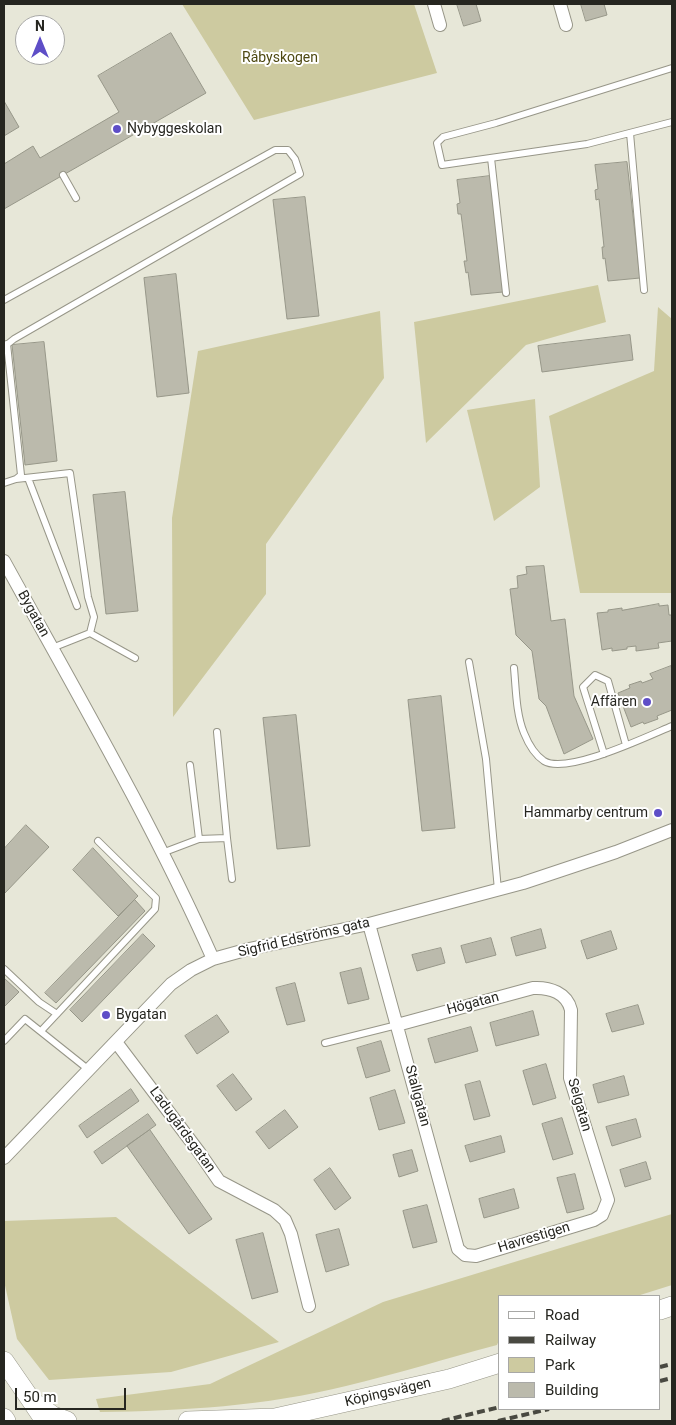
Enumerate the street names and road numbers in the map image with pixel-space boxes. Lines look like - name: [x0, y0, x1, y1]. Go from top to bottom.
- street label: Bygatan: [13, 588, 53, 640]
- street label: Sigfrid Edströms gata: [236, 915, 372, 961]
- street label: Högatan: [445, 989, 501, 1019]
- street label: Stallgatan: [401, 1064, 433, 1128]
- street label: Selgatan: [563, 1076, 595, 1134]
- street label: Ladugårdsgatan: [145, 1084, 219, 1176]
- street label: Havrestigen: [496, 1219, 572, 1257]
- street label: Köpingsvägen: [343, 1375, 433, 1411]

